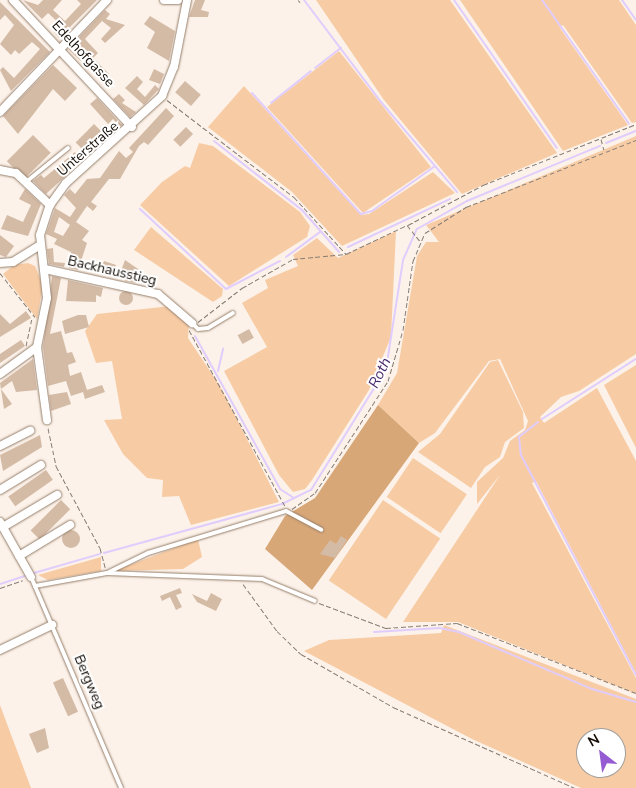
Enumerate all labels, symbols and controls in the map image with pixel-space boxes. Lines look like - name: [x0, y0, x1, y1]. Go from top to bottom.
- street label: Edelhofgasse: [48, 17, 118, 91]
- street label: Unterstraße: [54, 118, 122, 180]
- street label: Backhausstieg: [66, 253, 158, 289]
- water label: Roth: [365, 355, 395, 391]
- street label: Bergweg: [70, 652, 108, 712]
- north arrow: [576, 728, 626, 778]
- text: N: [584, 730, 603, 751]

